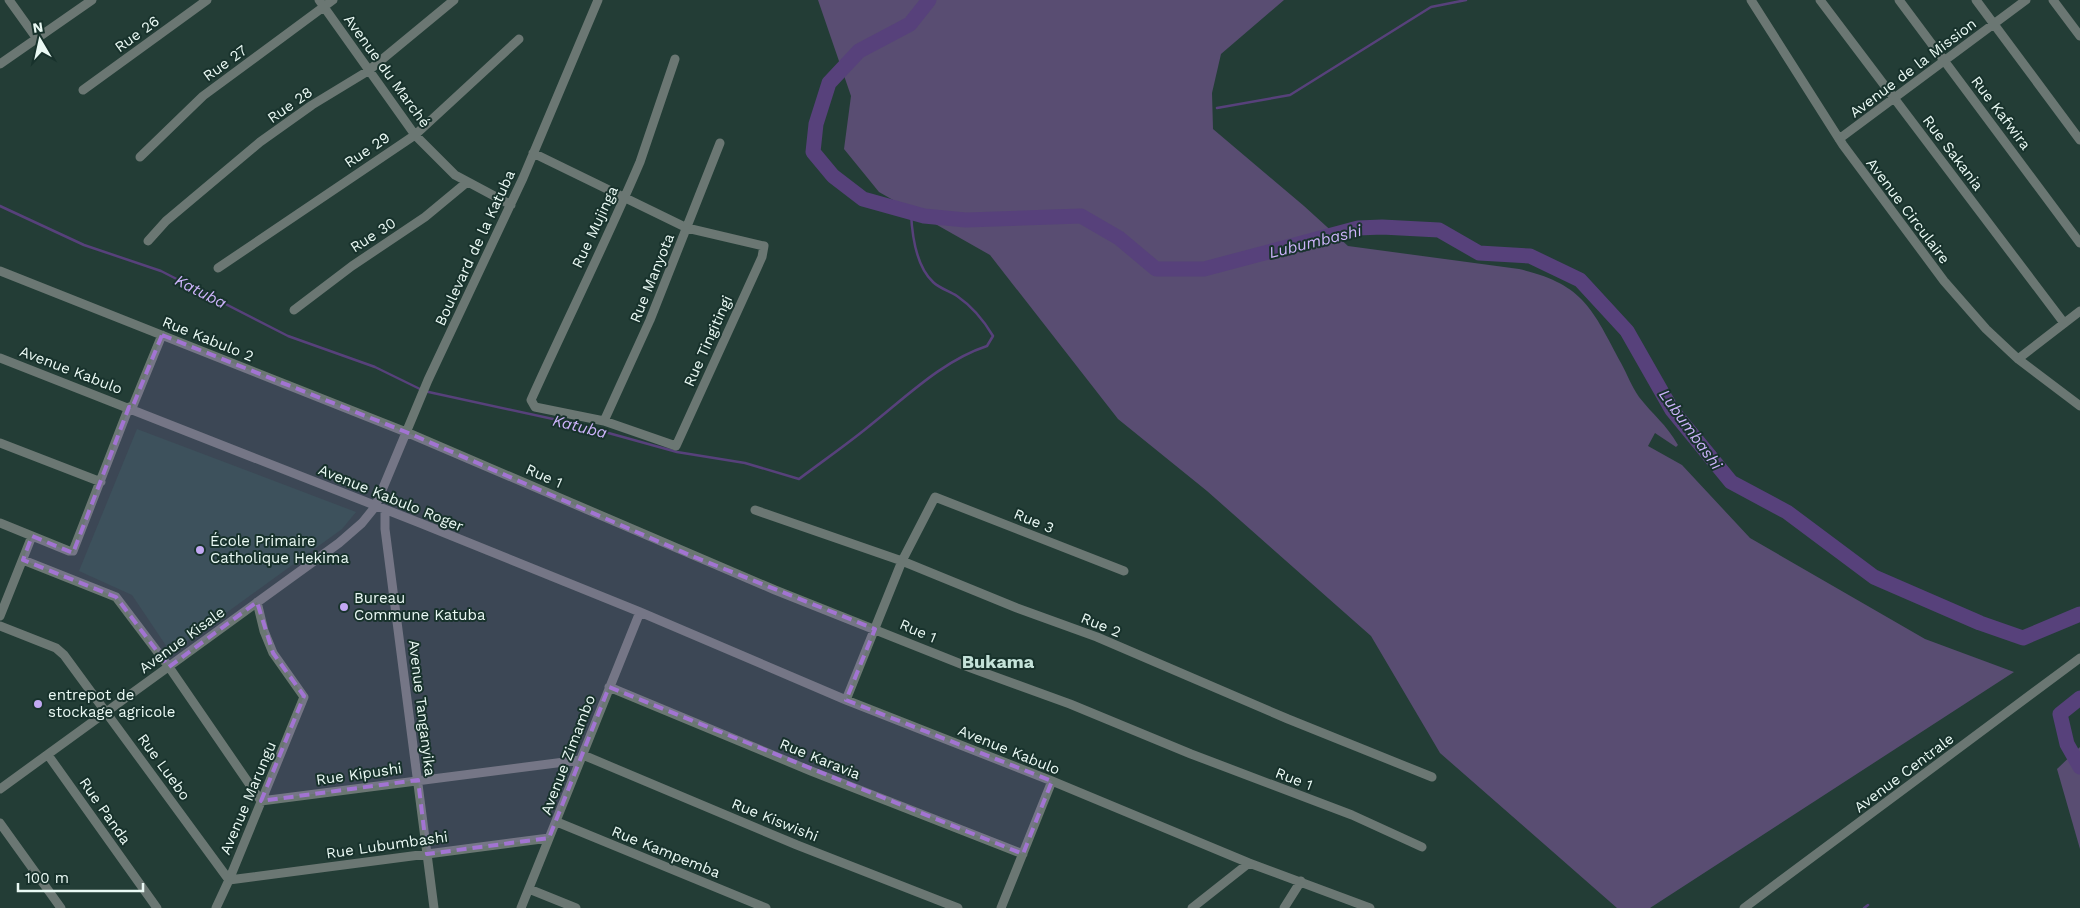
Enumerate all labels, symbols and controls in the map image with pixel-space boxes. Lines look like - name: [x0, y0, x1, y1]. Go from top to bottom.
- street label: Avenue du Marché: [340, 11, 434, 131]
- street label: Rue 26: [111, 12, 163, 56]
- street label: Avenue de la Mission: [1846, 14, 1980, 122]
- north arrow: [15, 15, 65, 65]
- text: N: [32, 18, 44, 36]
- street label: Rue 27: [200, 41, 250, 85]
- street label: Rue Kafwira: [1967, 73, 2035, 154]
- street label: Rue 28: [264, 83, 316, 127]
- street label: Rue Sakania: [1919, 112, 1987, 195]
- street label: Rue 29: [341, 128, 393, 172]
- street label: Avenue Circulaire: [1862, 155, 1954, 267]
- street label: Boulevard de la Katuba: [431, 167, 519, 329]
- street label: Rue Mujinga: [568, 183, 622, 271]
- street label: Rue 30: [347, 214, 399, 256]
- water label: Lubumbashi: [1267, 221, 1364, 262]
- street label: Rue Manyota: [626, 230, 678, 325]
- water label: Katuba: [172, 270, 230, 312]
- street label: Rue Tingitingi: [680, 293, 736, 389]
- street label: Rue Kabulo 2: [160, 312, 256, 366]
- street label: Avenue Kabulo: [17, 342, 125, 398]
- water label: Lubumbashi: [1655, 385, 1727, 474]
- water label: Katuba: [551, 411, 609, 442]
- street label: Rue 1: [523, 460, 565, 492]
- street label: Avenue Kabulo Roger: [316, 461, 466, 535]
- street label: Rue 3: [1011, 505, 1057, 537]
- place label: École Primaire Catholique Hekima: [210, 532, 349, 567]
- marker: École Primaire Catholique Hekima: [194, 544, 206, 556]
- place label: Bureau Commune Katuba: [354, 589, 486, 624]
- marker: Bureau Commune Katuba: [338, 601, 350, 613]
- street label: Avenue Kisale: [136, 603, 228, 677]
- street label: Rue 2: [1078, 609, 1124, 641]
- street label: Rue 1: [897, 615, 939, 647]
- street label: Avenue Tanganyika: [405, 639, 439, 778]
- district label: Bukama: [962, 651, 1035, 672]
- place label: entrepot de stockage agricole: [48, 686, 175, 721]
- street label: Avenue Zimambo: [537, 692, 599, 818]
- marker: entrepot de stockage agricole: [32, 698, 44, 710]
- street label: Avenue Kabulo: [955, 721, 1063, 779]
- street label: Rue Luebo: [134, 730, 194, 804]
- street label: Avenue Centrale: [1851, 730, 1957, 816]
- street label: Rue Karavia: [777, 735, 863, 784]
- street label: Avenue Marungu: [216, 739, 280, 857]
- street label: Rue Kipushi: [315, 759, 403, 789]
- street label: Rue 1: [1273, 764, 1315, 794]
- street label: Rue Panda: [75, 774, 135, 848]
- street label: Rue Kiswishi: [729, 794, 821, 846]
- street label: Rue Kampemba: [609, 822, 723, 882]
- street label: Rue Lubumbashi: [325, 828, 449, 862]
- scale bar: [18, 860, 142, 892]
- text: 100 m: [25, 869, 69, 887]

